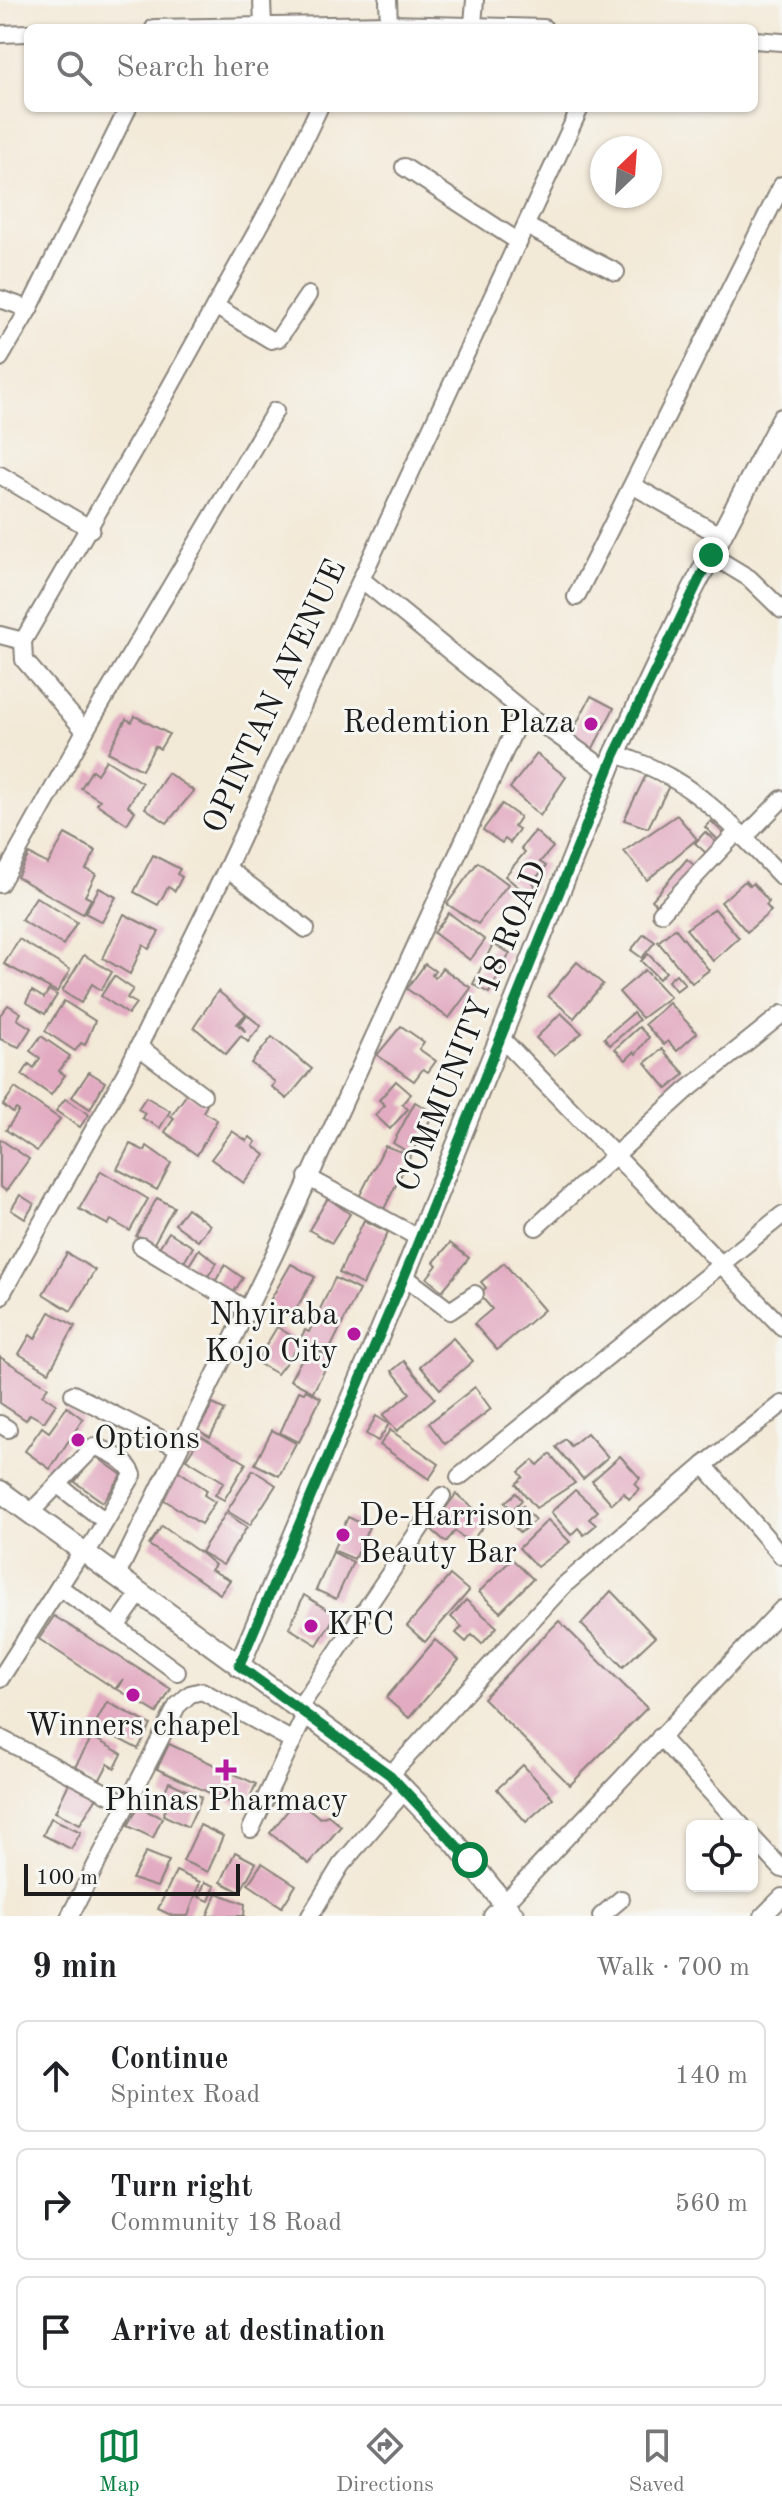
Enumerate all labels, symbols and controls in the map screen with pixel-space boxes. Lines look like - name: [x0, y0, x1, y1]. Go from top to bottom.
- search box: [24, 24, 758, 112]
- icon: search: [52, 46, 96, 90]
- text: Search here: [116, 53, 270, 83]
- north arrow: [590, 136, 662, 208]
- route end: [693, 537, 729, 573]
- street label: OPINTAN AVENUE: [199, 555, 353, 839]
- place label: Redemtion Plaza: [342, 708, 575, 740]
- marker: Redemtion Plaza: [582, 715, 600, 733]
- street label: COMMUNITY 18 ROAD: [392, 857, 554, 1197]
- place label: Nhyiraba Kojo City: [205, 1300, 338, 1369]
- marker: Nhyiraba Kojo City: [345, 1325, 363, 1343]
- place label: Options: [94, 1424, 200, 1456]
- marker: Options: [69, 1431, 87, 1449]
- place label: De-Harrison Beauty Bar: [359, 1501, 533, 1570]
- marker: De-Harrison Beauty Bar: [334, 1526, 352, 1544]
- place label: KFC: [327, 1610, 394, 1642]
- marker: KFC: [302, 1617, 320, 1635]
- marker: Winners chapel: [124, 1686, 142, 1704]
- place label: Winners chapel: [26, 1711, 240, 1743]
- marker: Phinas Pharmacy: [217, 1761, 235, 1779]
- place label: Phinas Pharmacy: [104, 1786, 348, 1818]
- map controls: [686, 1820, 758, 1892]
- button: locate: [686, 1820, 758, 1892]
- route start: [452, 1842, 488, 1878]
- scale bar: [24, 1860, 240, 1896]
- text: 100 m: [36, 1867, 98, 1889]
- text: 9 min: [32, 1951, 117, 1985]
- text: Walk · 700 m: [596, 1955, 750, 1981]
- text: Continue: [110, 2045, 229, 2075]
- icon: ahead: [34, 2054, 78, 2098]
- text: 140 m: [675, 2063, 748, 2089]
- text: Spintex Road: [110, 2082, 260, 2108]
- text: Turn right: [110, 2173, 252, 2203]
- icon: right: [34, 2182, 78, 2226]
- text: 560 m: [675, 2191, 748, 2217]
- text: Community 18 Road: [110, 2210, 342, 2236]
- icon: arrive: [34, 2310, 78, 2354]
- text: Arrive at destination: [110, 2317, 385, 2347]
- tab: Map: [97, 2424, 141, 2499]
- tab: Directions: [336, 2424, 434, 2499]
- tab: Saved: [629, 2424, 685, 2499]

